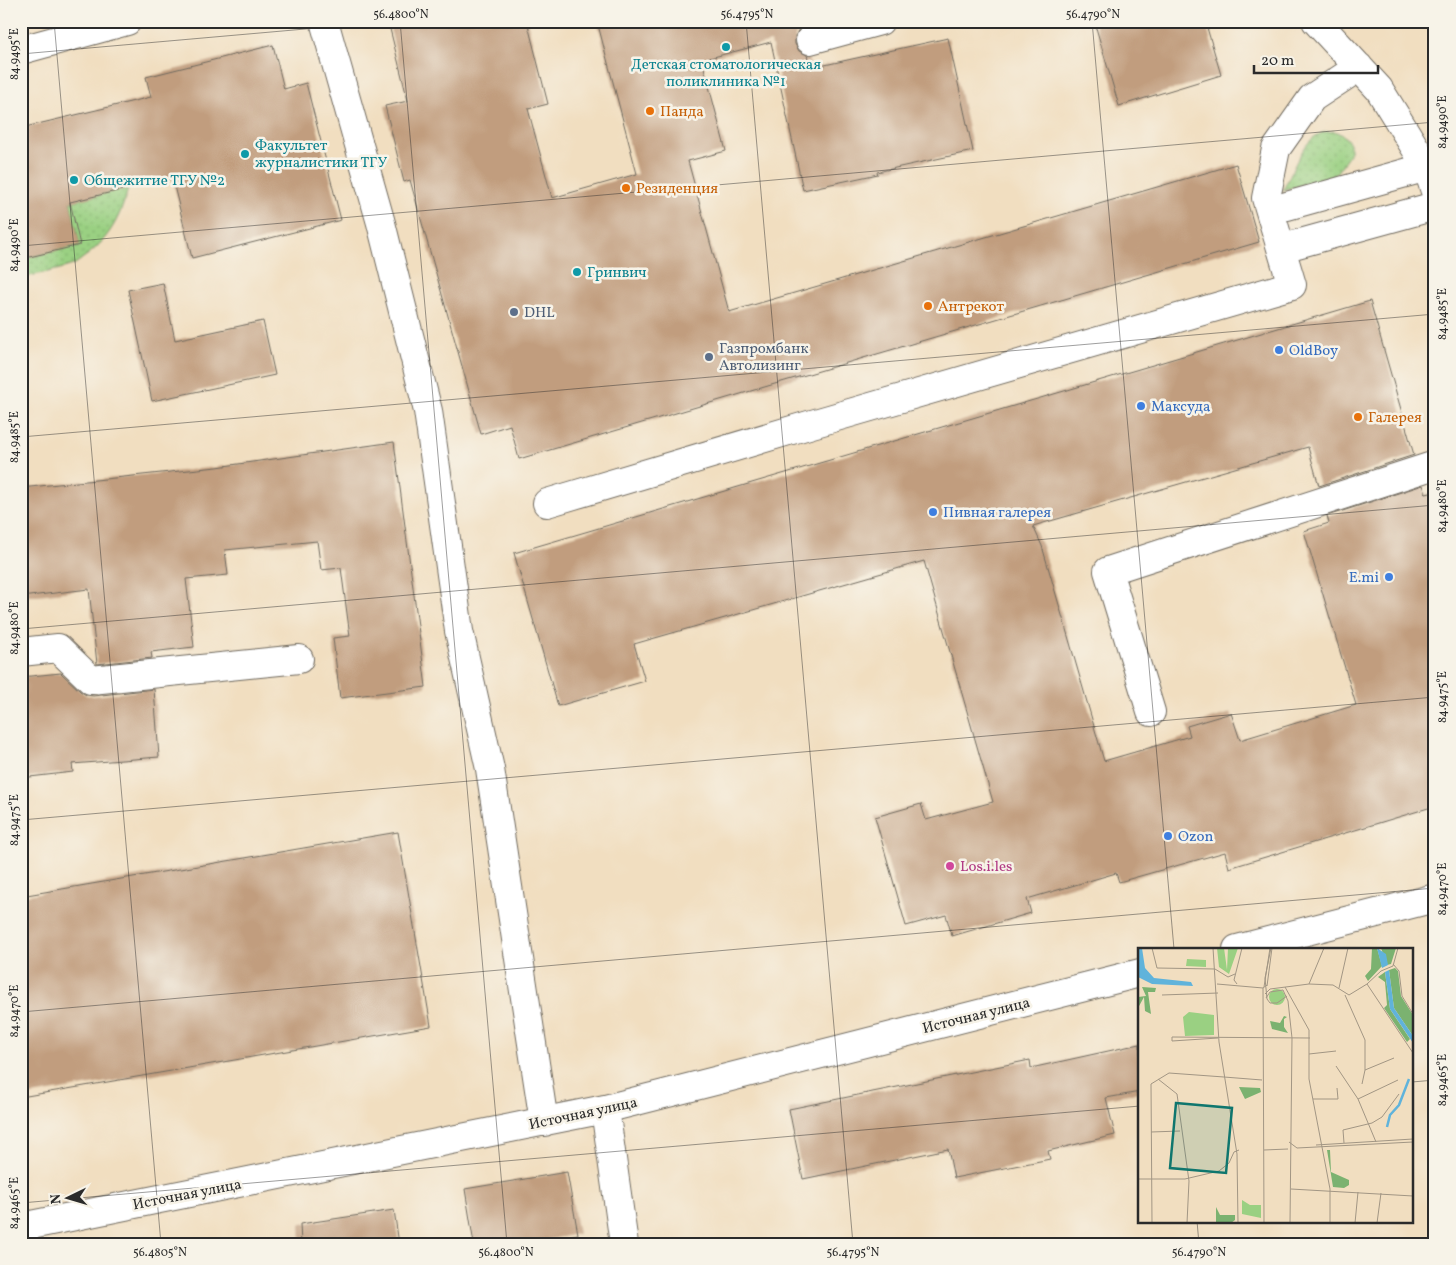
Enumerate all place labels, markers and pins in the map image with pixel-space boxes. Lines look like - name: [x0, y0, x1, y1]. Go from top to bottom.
- marker: Детская стоматологическая поликлиника №1: [720, 41, 732, 53]
- place label: Детская стоматологическая поликлиника №1: [631, 55, 821, 93]
- place label: Панда: [660, 102, 704, 123]
- marker: Панда: [644, 105, 656, 117]
- place label: Факультет журналистики ТГУ: [255, 136, 387, 174]
- marker: Факультет журналистики ТГУ: [239, 148, 251, 160]
- place label: Общежитие ТГУ №2: [84, 171, 225, 192]
- marker: Общежитие ТГУ №2: [68, 174, 80, 186]
- place label: Резиденция: [636, 179, 718, 200]
- marker: Резиденция: [620, 182, 632, 194]
- place label: Гринвич: [587, 263, 646, 284]
- marker: Гринвич: [571, 266, 583, 278]
- place label: Антрекот: [938, 297, 1004, 318]
- marker: Антрекот: [922, 300, 934, 312]
- place label: DHL: [524, 303, 555, 324]
- marker: DHL: [508, 306, 520, 318]
- place label: Газпромбанк Автолизинг: [719, 339, 808, 377]
- place label: OldBoy: [1289, 341, 1338, 362]
- marker: OldBoy: [1273, 344, 1285, 356]
- marker: Газпромбанк Автолизинг: [703, 351, 715, 363]
- place label: Максуда: [1151, 397, 1211, 418]
- marker: Максуда: [1135, 400, 1147, 412]
- place label: Галерея: [1368, 408, 1422, 429]
- marker: Галерея: [1352, 411, 1364, 423]
- place label: Пивная галерея: [943, 503, 1051, 524]
- marker: Пивная галерея: [927, 506, 939, 518]
- place label: E.mi: [1349, 568, 1379, 589]
- marker: E.mi: [1383, 571, 1395, 583]
- place label: Ozon: [1178, 827, 1213, 848]
- marker: Ozon: [1162, 830, 1174, 842]
- place label: Los.i.les: [960, 857, 1012, 878]
- marker: Los.i.les: [944, 860, 956, 872]

